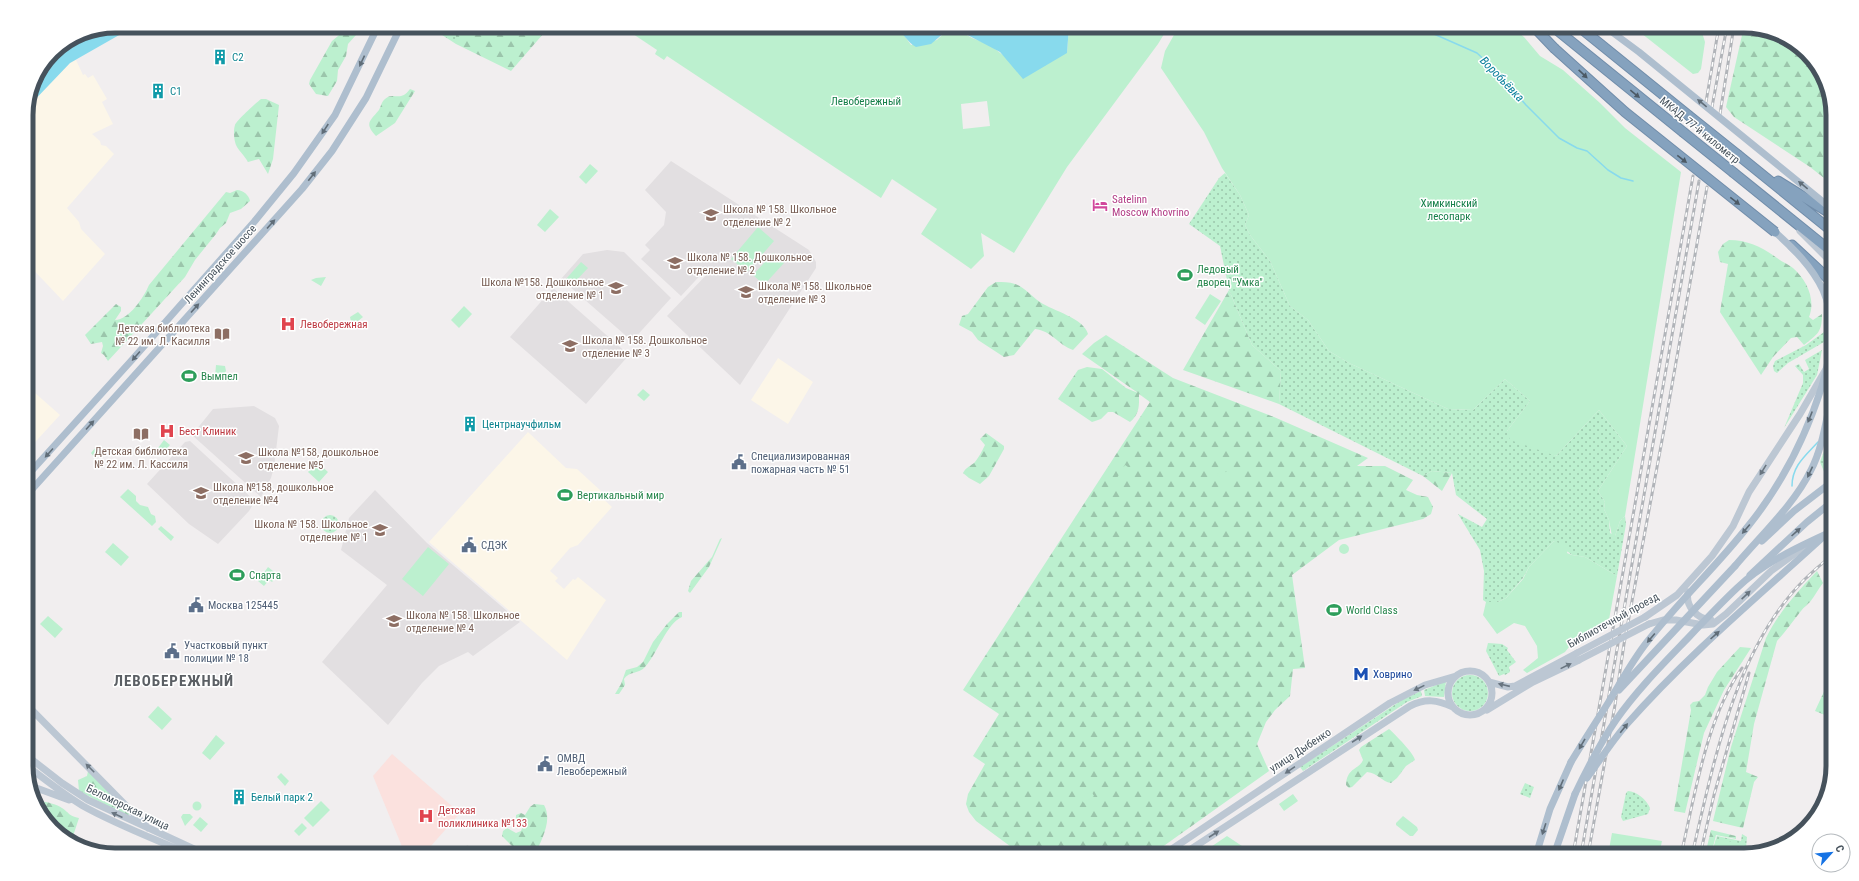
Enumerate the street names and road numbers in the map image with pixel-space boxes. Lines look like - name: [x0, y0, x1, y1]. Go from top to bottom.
- street label: МКАД, 77-й километр: [1657, 94, 1742, 167]
- street label: Ленинградское шоссе: [182, 222, 259, 306]
- street label: Библиотечный проезд: [1565, 590, 1661, 651]
- street label: улица Дыбенко: [1267, 725, 1334, 775]
- street label: Беломорская улица: [84, 782, 171, 833]

